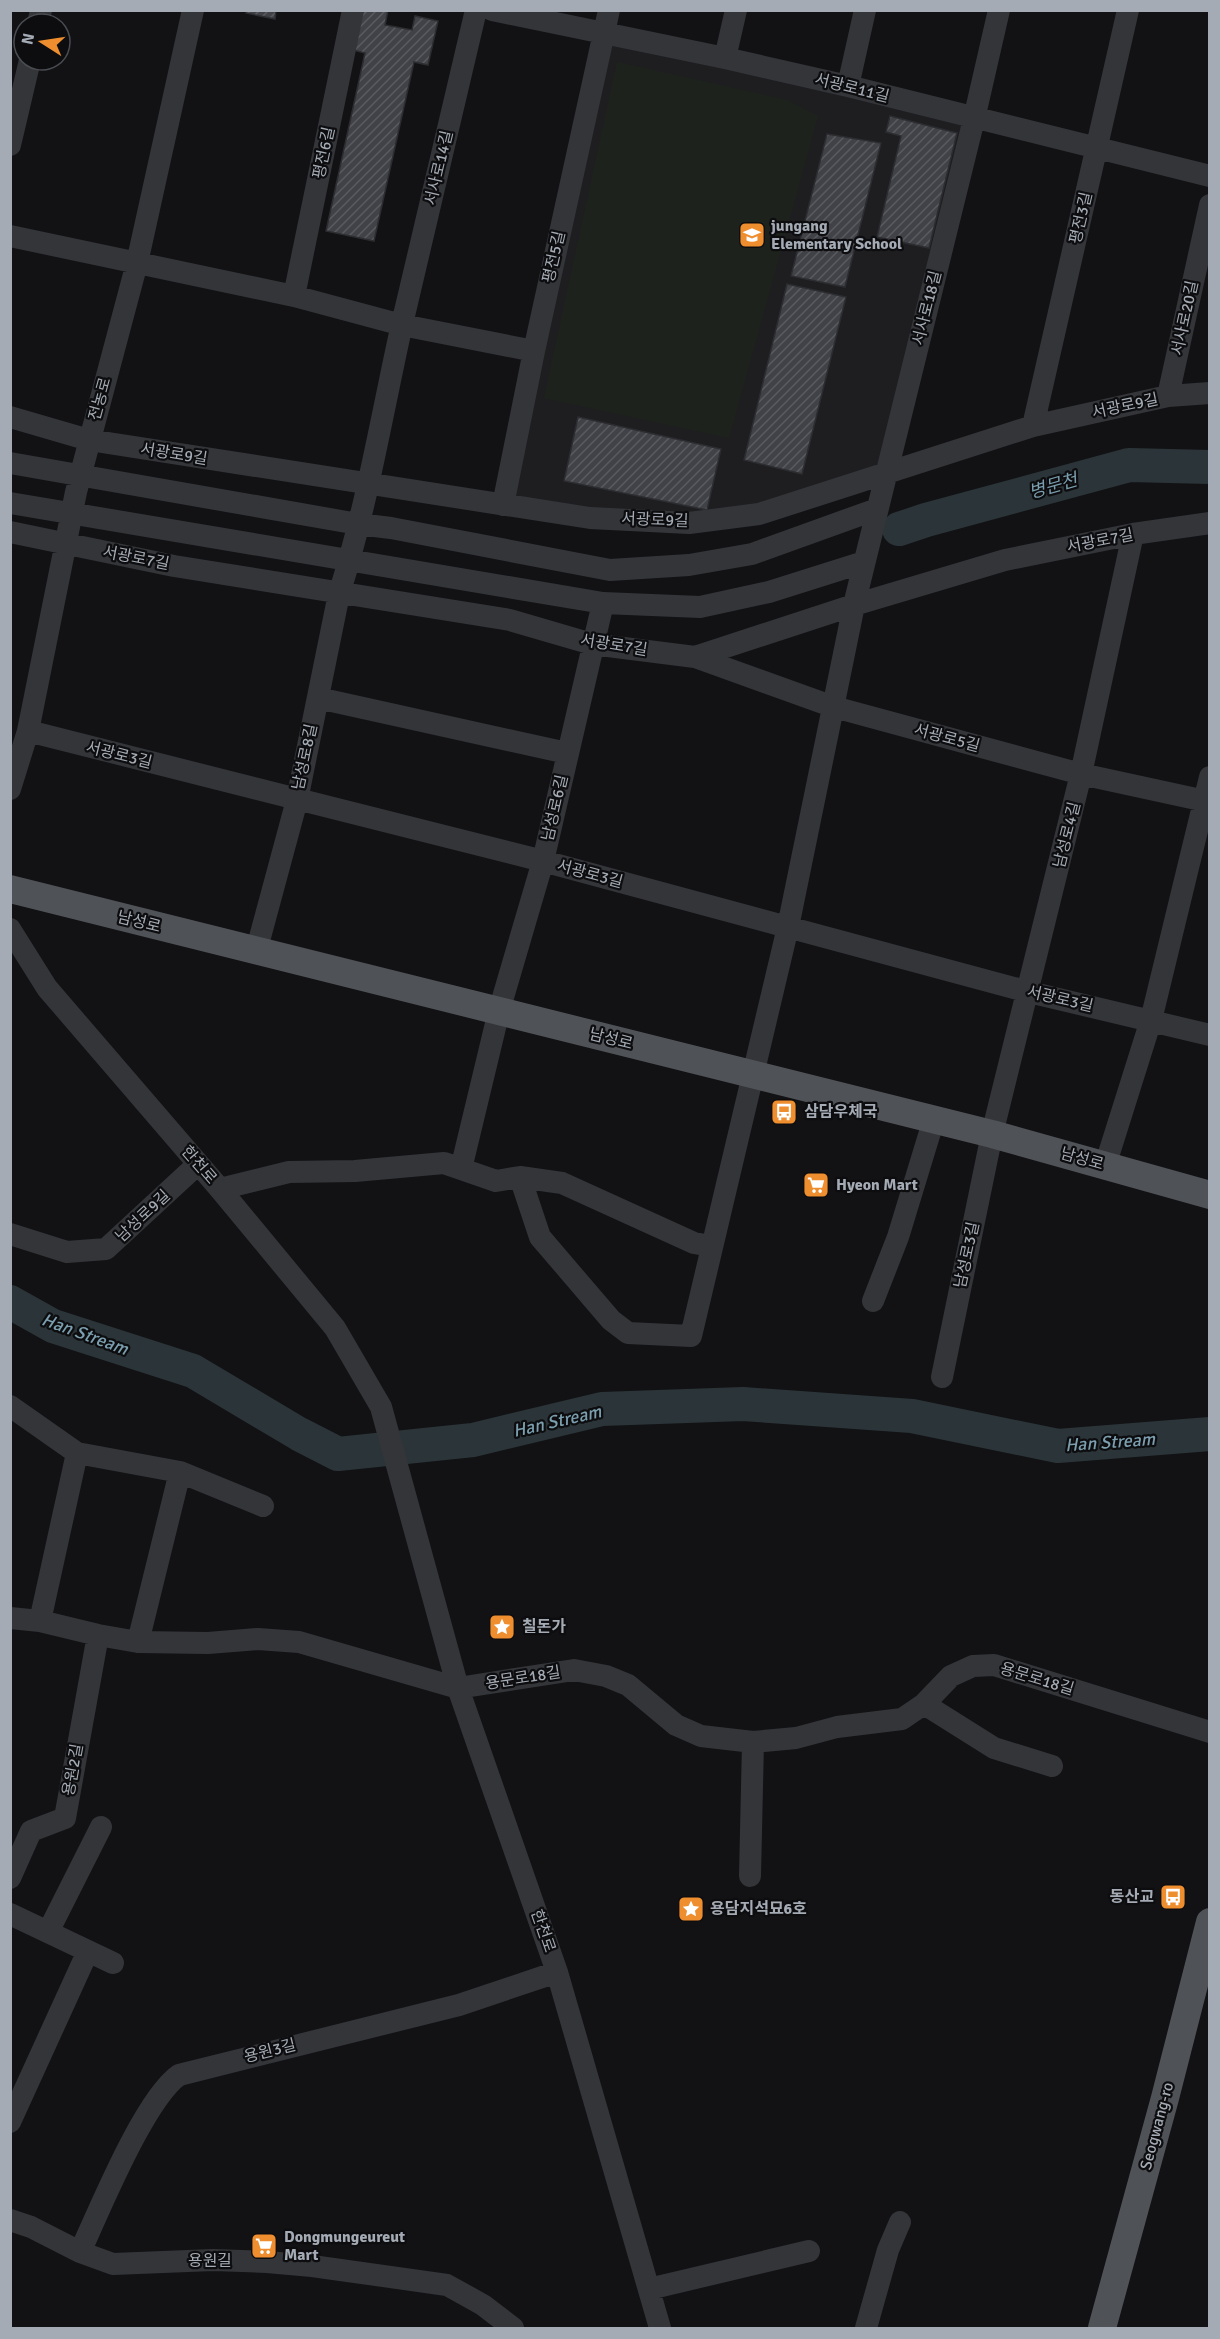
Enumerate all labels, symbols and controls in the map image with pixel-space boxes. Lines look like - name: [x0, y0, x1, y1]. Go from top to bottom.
- north arrow: [12, 12, 72, 72]
- text: N: [17, 32, 39, 47]
- street label: 서광로11길: [813, 69, 891, 107]
- street label: 평전6길: [309, 125, 339, 181]
- street label: 서사로14길: [421, 129, 457, 207]
- street label: 평전3길: [1065, 190, 1097, 246]
- place label: jungang Elementary School: [771, 216, 902, 254]
- school or university icon: jungang Elementary School: [737, 220, 767, 250]
- street label: 평전5길: [538, 229, 570, 285]
- street label: 서사로18길: [908, 269, 946, 347]
- street label: 서사로20길: [1167, 279, 1203, 357]
- street label: 전농로: [85, 375, 115, 423]
- street label: 서광로9길: [1090, 389, 1160, 423]
- street label: 서광로9길: [139, 439, 209, 469]
- water label: 병문천: [1026, 468, 1082, 503]
- street label: 서광로9길: [621, 509, 689, 531]
- street label: 서광로7길: [1065, 525, 1135, 557]
- street label: 서광로7길: [101, 542, 171, 574]
- street label: 서광로7길: [579, 630, 649, 660]
- street label: 서광로5길: [912, 720, 982, 756]
- street label: 남성로8길: [288, 722, 322, 792]
- street label: 서광로3길: [84, 737, 154, 773]
- street label: 남성로6길: [538, 773, 572, 843]
- street label: 남성로4길: [1049, 800, 1085, 870]
- street label: 서광로3길: [555, 856, 625, 892]
- street label: 남성로: [115, 907, 163, 937]
- street label: 서광로3길: [1025, 982, 1095, 1016]
- street label: 남성로: [587, 1024, 635, 1054]
- bus stop icon: 삼담우체국: [769, 1097, 799, 1127]
- place label: 삼담우체국: [804, 1102, 878, 1122]
- street label: 한천로: [177, 1142, 221, 1188]
- street label: 남성로: [1058, 1143, 1106, 1175]
- supermarket icon: Hyeon Mart: [801, 1170, 831, 1200]
- place label: Hyeon Mart: [836, 1175, 918, 1195]
- street label: 남성로9길: [111, 1186, 175, 1246]
- street label: 남성로3길: [950, 1220, 984, 1290]
- water label: Han Stream: [39, 1308, 132, 1360]
- water label: Han Stream: [511, 1400, 604, 1442]
- water label: Han Stream: [1064, 1428, 1156, 1456]
- place icon: 칠돈가: [487, 1612, 517, 1642]
- place label: 칠돈가: [522, 1617, 566, 1637]
- street label: 용문로18길: [998, 1658, 1076, 1700]
- street label: 용문로18길: [484, 1662, 562, 1694]
- street label: 용원2길: [59, 1742, 87, 1798]
- bus stop icon: 동산교: [1158, 1882, 1188, 1912]
- place label: 동산교: [1110, 1887, 1154, 1907]
- place icon: 용담지석묘6호: [676, 1894, 706, 1924]
- place label: 용담지석묘6호: [710, 1899, 807, 1919]
- street label: 한천로: [526, 1907, 560, 1955]
- street label: 용원3길: [242, 2035, 298, 2067]
- street label: Seogwang-ro: [1136, 2080, 1178, 2172]
- place label: Dongmungeureut Mart: [284, 2227, 405, 2265]
- supermarket icon: Dongmungeureut Mart: [249, 2231, 279, 2261]
- street label: 용원길: [188, 2251, 232, 2271]

